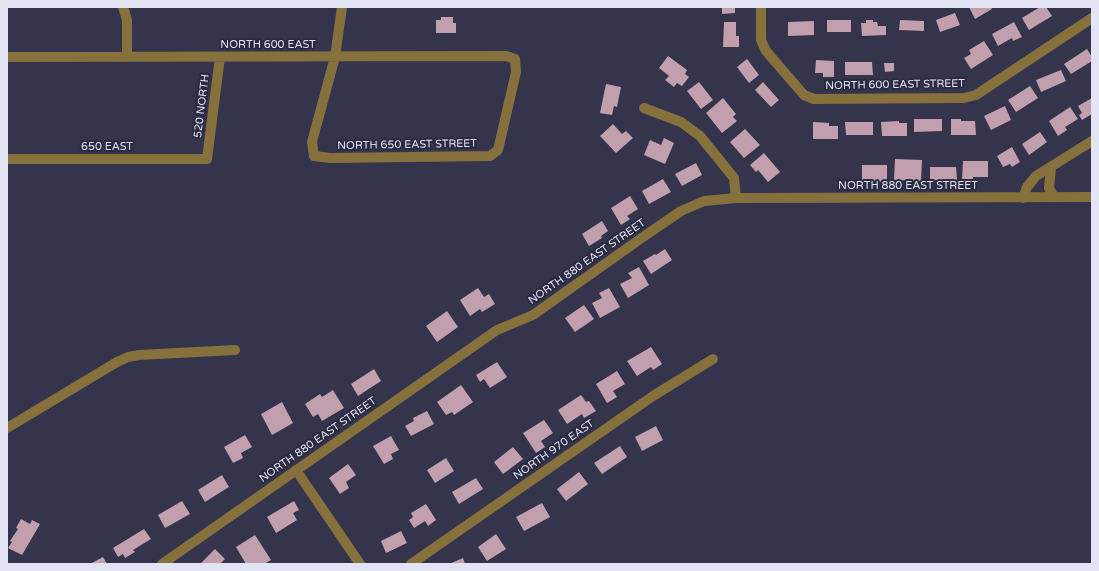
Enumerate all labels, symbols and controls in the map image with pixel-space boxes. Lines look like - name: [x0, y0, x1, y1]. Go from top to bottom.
- street label: NORTH 600 EAST: [220, 38, 316, 52]
- street label: 520 NORTH: [192, 73, 212, 139]
- street label: NORTH 600 EAST STREET: [825, 77, 965, 93]
- street label: NORTH 650 EAST STREET: [337, 137, 477, 153]
- street label: 650 EAST: [81, 140, 133, 154]
- street label: NORTH 880 EAST STREET: [838, 179, 978, 193]
- street label: NORTH 880 EAST STREET: [526, 216, 648, 308]
- street label: NORTH 880 EAST STREET: [257, 394, 379, 486]
- street label: NORTH 970 EAST: [511, 417, 597, 483]

